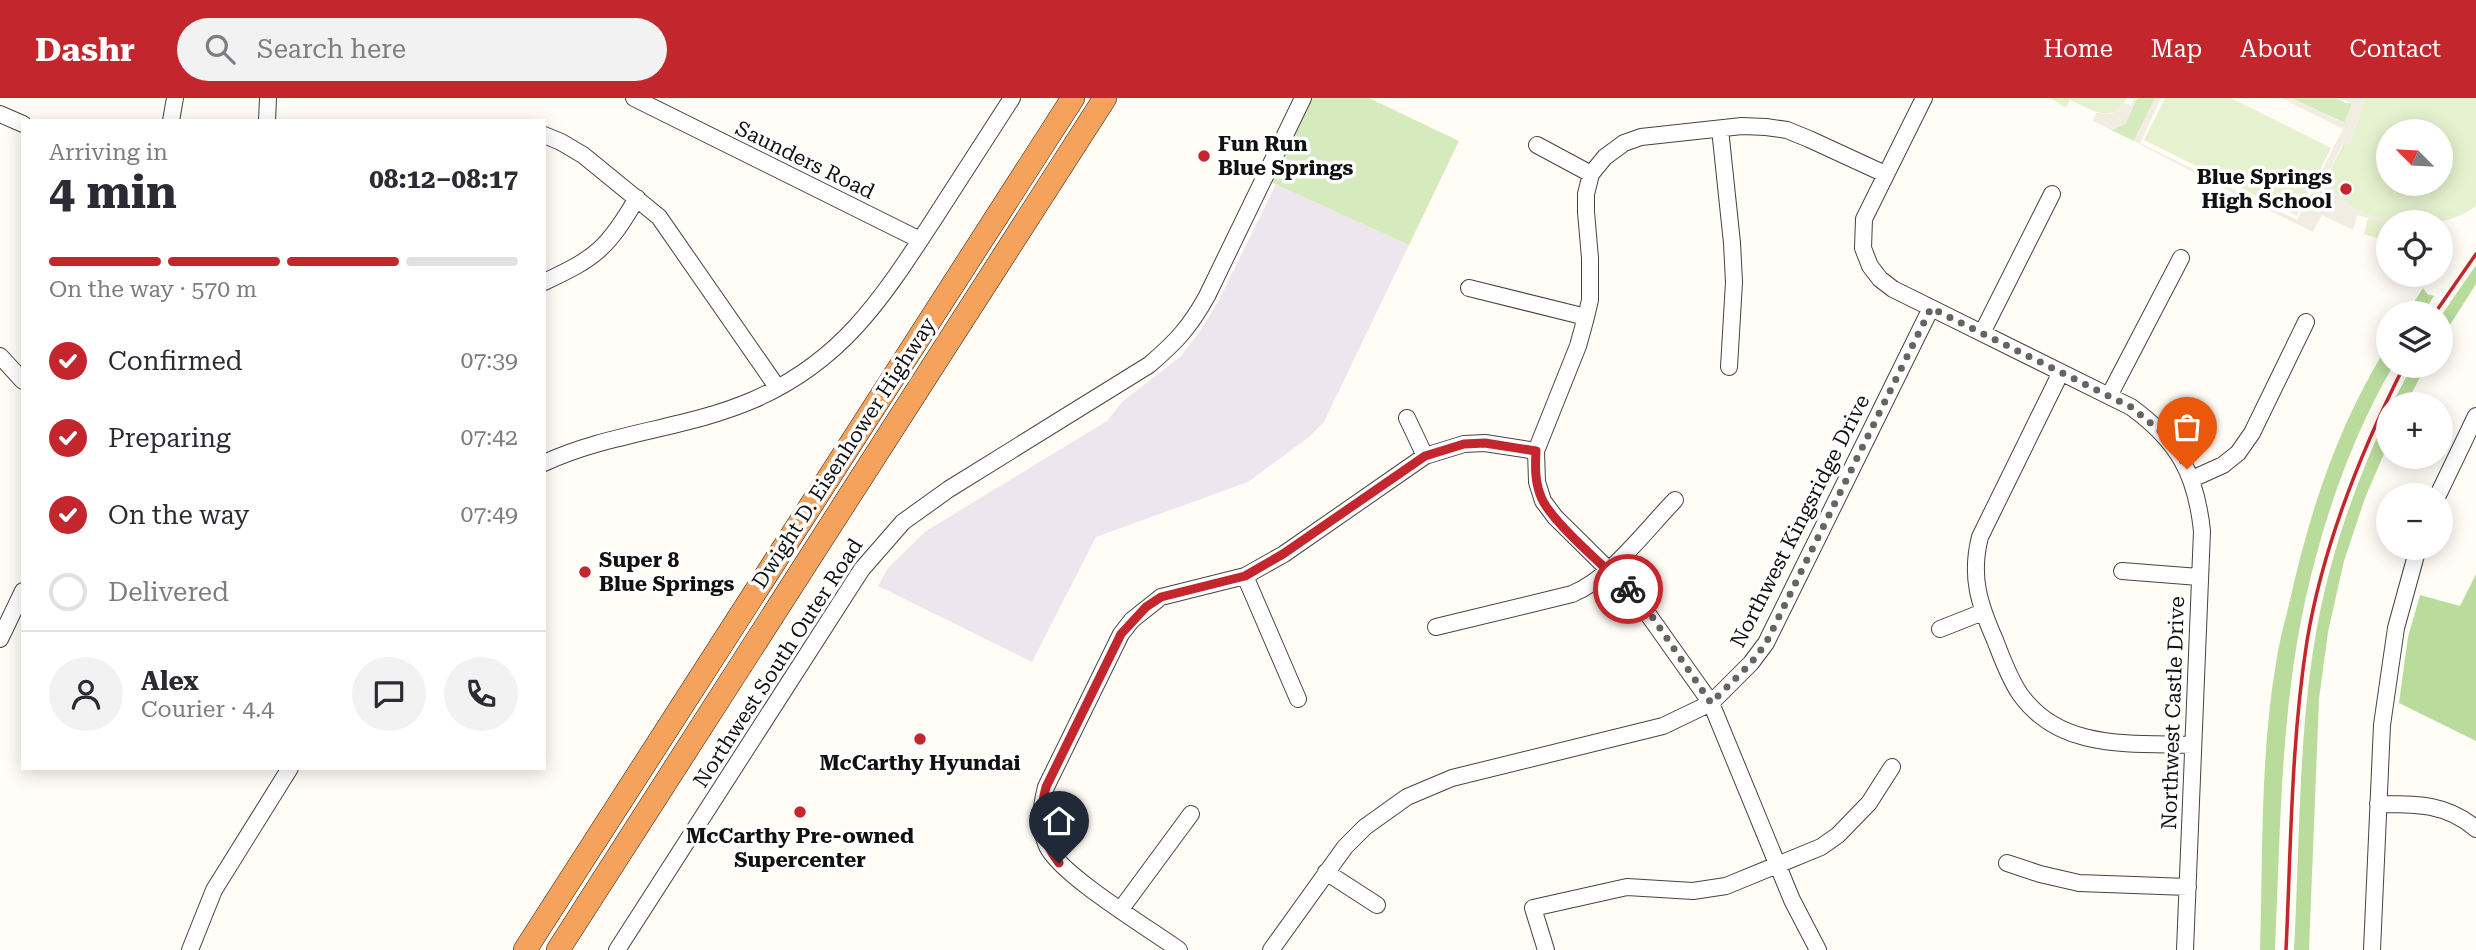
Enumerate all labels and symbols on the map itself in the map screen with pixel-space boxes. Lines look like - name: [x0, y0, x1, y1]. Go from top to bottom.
- street label: Saunders Road: [732, 116, 879, 204]
- north arrow: [2376, 119, 2454, 196]
- place label: Fun Run Blue Springs: [1218, 132, 1353, 180]
- marker: Fun Run Blue Springs: [1196, 148, 1212, 164]
- place label: Blue Springs High School: [2197, 165, 2332, 213]
- marker: Blue Springs High School: [2338, 181, 2354, 197]
- street label: Dwight D. Eisenhower Highway: [747, 313, 941, 593]
- street label: Northwest Kingsridge Drive: [1726, 391, 1874, 651]
- pin: [2157, 397, 2217, 469]
- street label: Northwest South Outer Road: [688, 534, 868, 792]
- place label: Super 8 Blue Springs: [599, 548, 734, 596]
- courier: [1593, 554, 1663, 624]
- marker: Super 8 Blue Springs: [577, 564, 593, 580]
- street label: Northwest Castle Drive: [2157, 596, 2189, 830]
- marker: McCarthy Hyundai: [912, 731, 928, 747]
- place label: McCarthy Hyundai: [820, 751, 1020, 775]
- pin: [1029, 791, 1089, 863]
- marker: McCarthy Pre-owned Supercenter: [792, 804, 808, 820]
- place label: McCarthy Pre-owned Supercenter: [686, 824, 914, 872]

